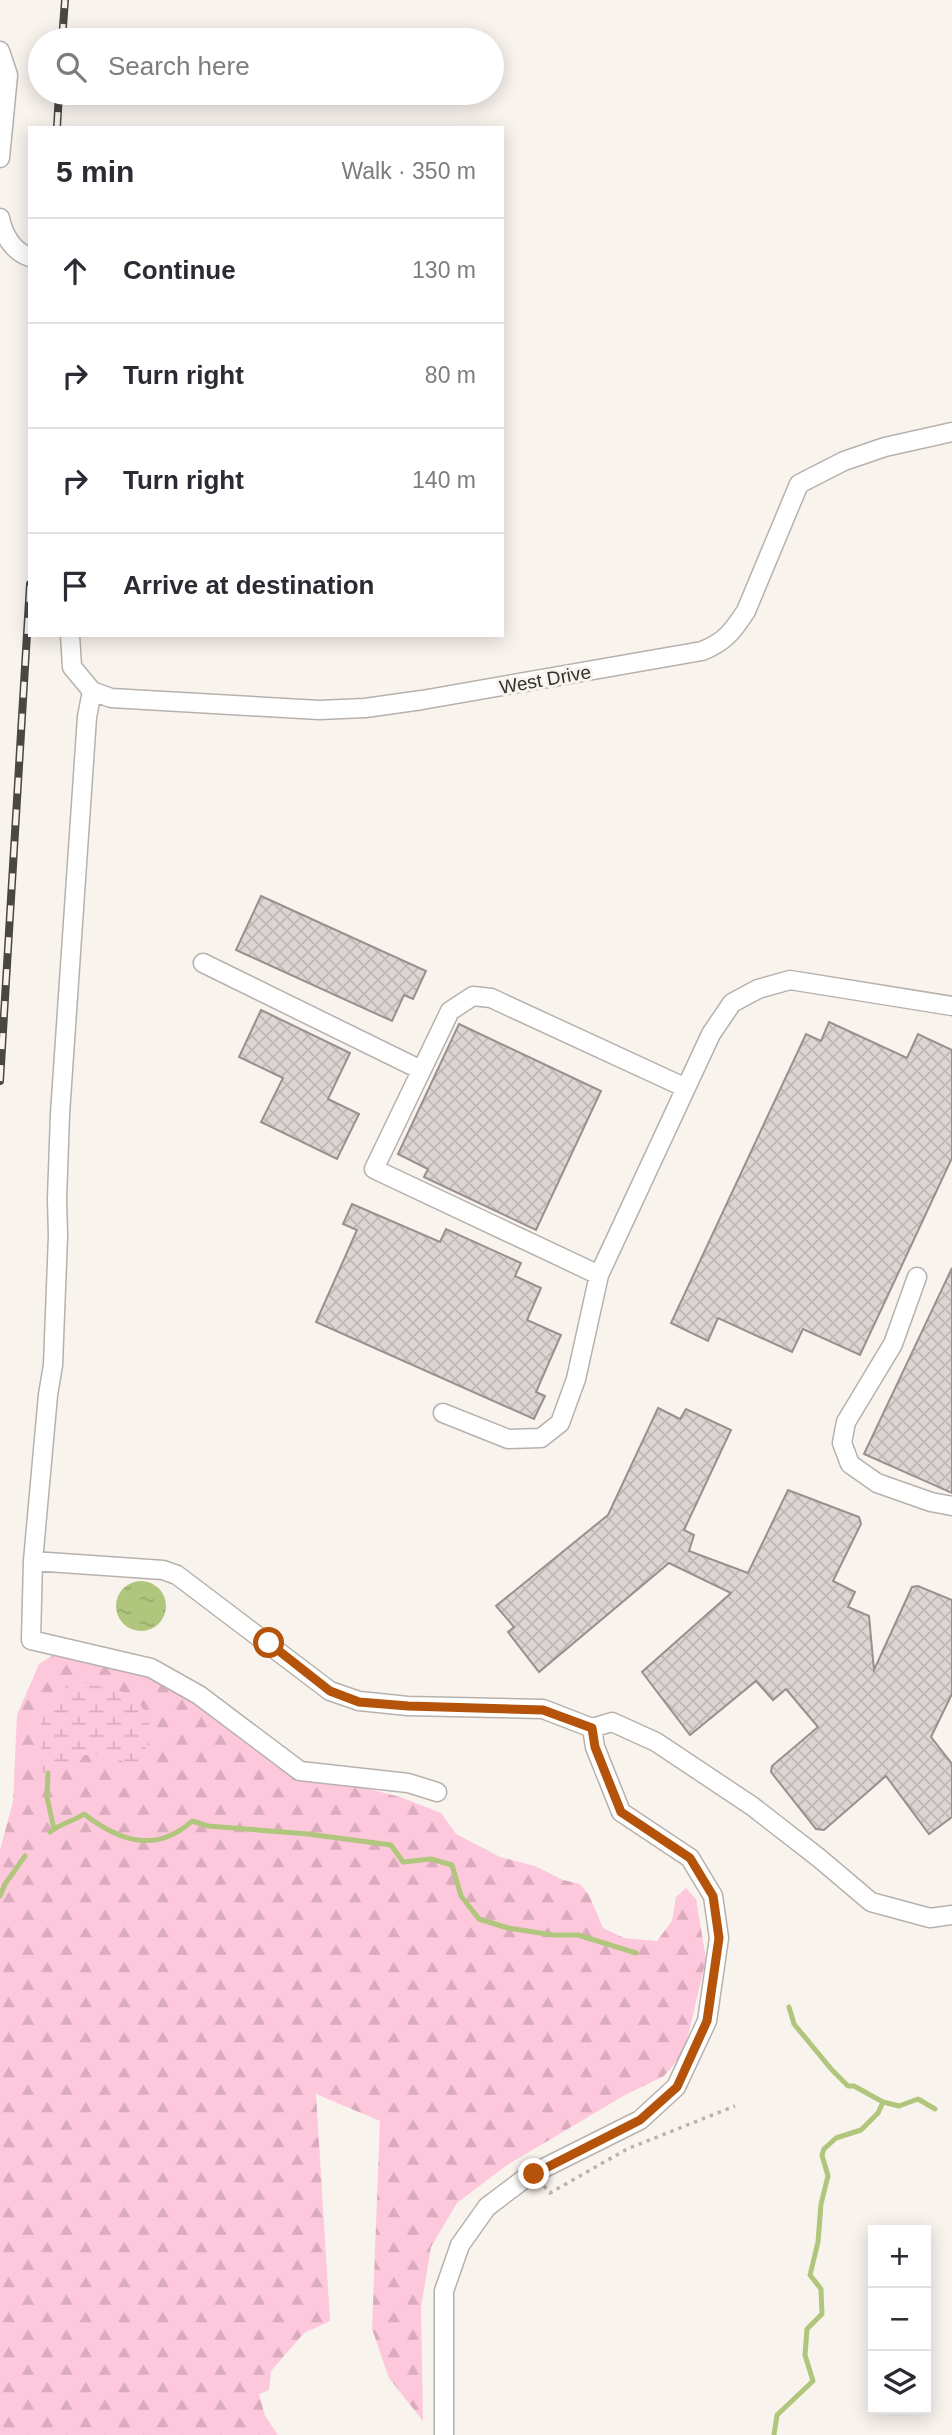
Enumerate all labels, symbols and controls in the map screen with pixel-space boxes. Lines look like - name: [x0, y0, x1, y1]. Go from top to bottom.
- search box: [28, 28, 504, 105]
- icon: search: [52, 48, 90, 86]
- text: Search here: [108, 51, 250, 81]
- text: 5 min: [56, 155, 134, 188]
- text: Walk · 350 m: [341, 158, 476, 184]
- icon: ahead: [56, 252, 94, 290]
- text: Continue: [123, 255, 236, 285]
- text: 130 m: [412, 257, 476, 283]
- icon: right: [56, 357, 94, 395]
- text: Turn right: [123, 360, 244, 390]
- text: 80 m: [425, 362, 476, 388]
- icon: right: [56, 462, 94, 500]
- text: Turn right: [123, 465, 244, 495]
- text: 140 m: [412, 467, 476, 493]
- icon: arrive: [56, 567, 94, 605]
- text: Arrive at destination: [123, 570, 374, 600]
- street label: West Drive: [498, 661, 592, 698]
- route start: [253, 1627, 284, 1658]
- route end: [518, 2158, 549, 2189]
- map controls: [868, 2225, 931, 2414]
- button: +: [868, 2225, 931, 2288]
- button: −: [868, 2288, 931, 2351]
- button: layers: [868, 2351, 931, 2414]

